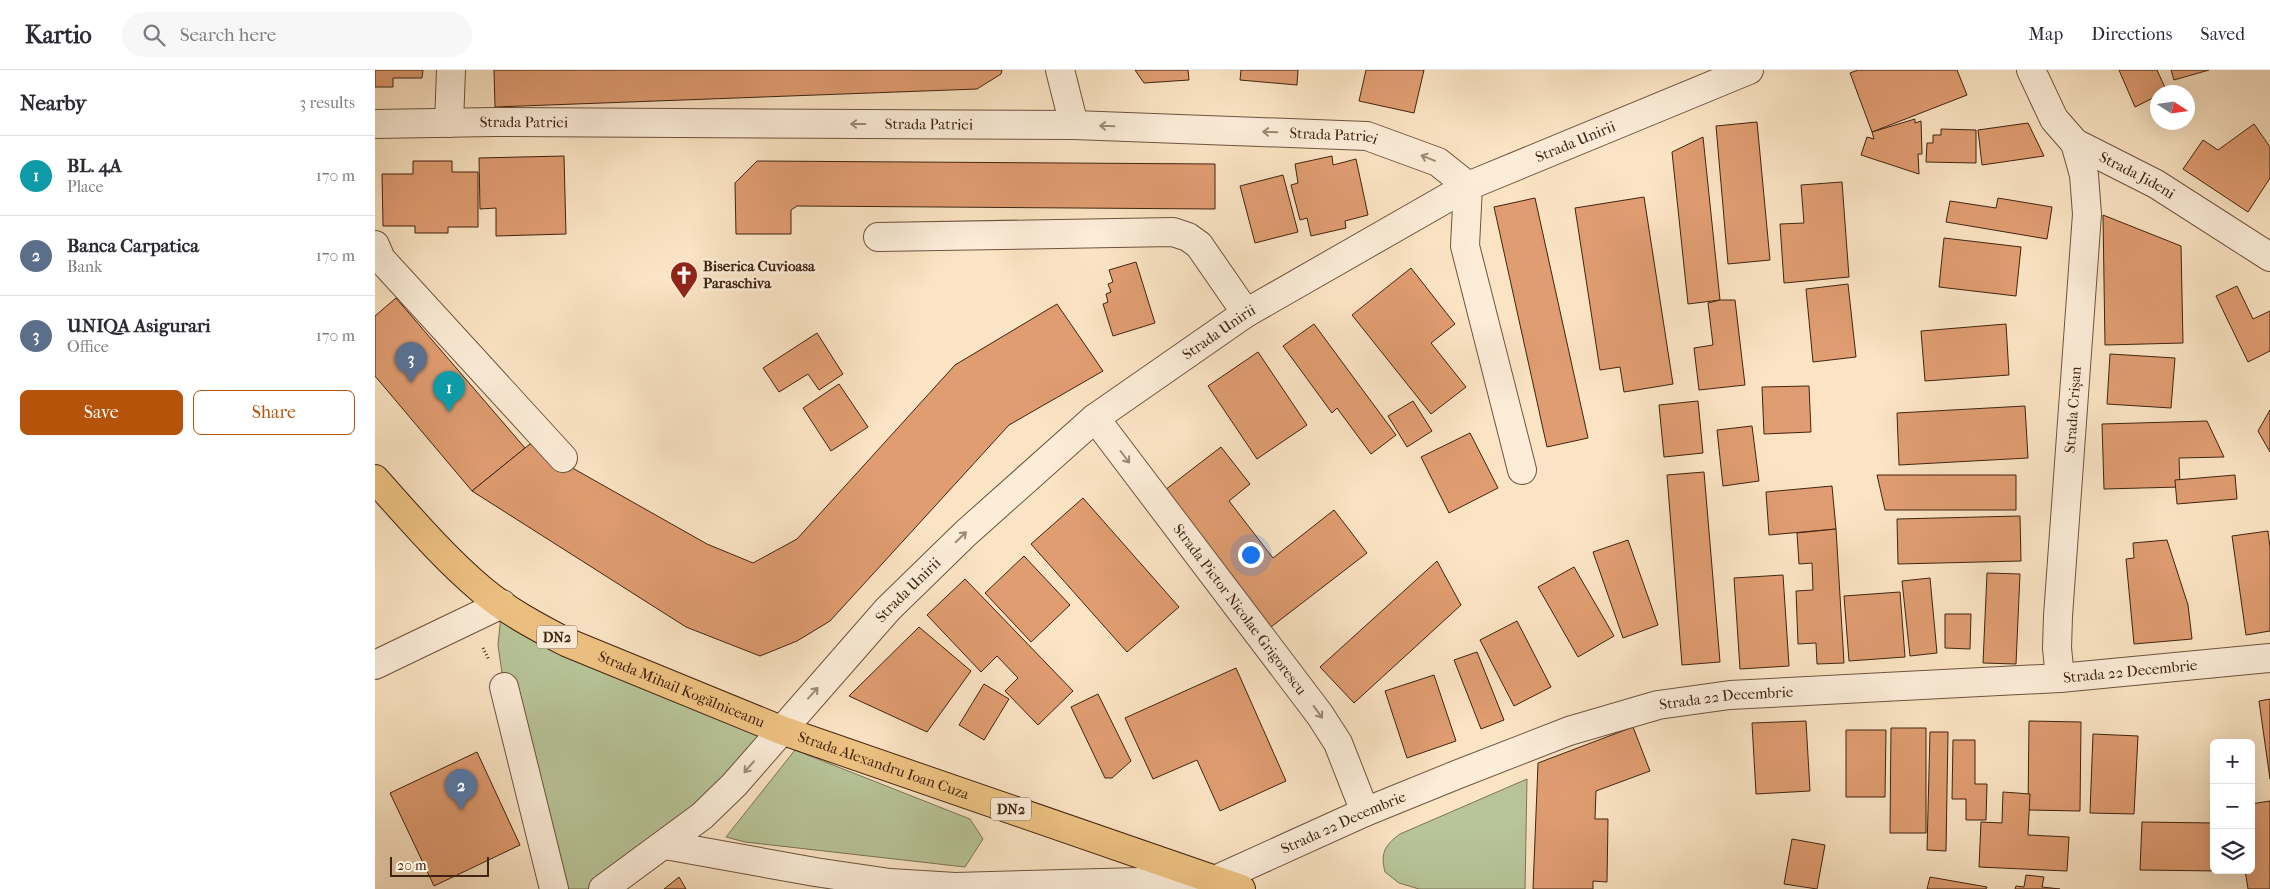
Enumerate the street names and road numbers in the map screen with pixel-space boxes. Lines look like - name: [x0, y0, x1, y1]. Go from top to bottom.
- street label: Strada Patriei: [480, 113, 569, 131]
- street label: Strada Patriei: [885, 115, 974, 133]
- street label: Strada Unirii: [1533, 117, 1619, 166]
- street label: Strada Patriei: [1289, 124, 1381, 148]
- street label: Strada Jideni: [2096, 148, 2179, 203]
- street label: Strada Unirii: [1179, 300, 1259, 363]
- street label: Strada Crișan: [2061, 365, 2085, 454]
- street label: Strada Pictor Nicolae Grigorescu: [1169, 520, 1311, 699]
- street label: Strada Unirii: [871, 553, 945, 626]
- road number: DN2: [537, 626, 577, 648]
- street label: Strada Mihail Kogălniceanu: [595, 647, 768, 732]
- street label: Strada 22 Decembrie: [2062, 656, 2199, 687]
- street label: Strada 22 Decembrie: [1658, 683, 1794, 714]
- street label: Strada Alexandru Ioan Cuza: [795, 728, 972, 804]
- street label: Strada 22 Decembrie: [1278, 787, 1409, 858]
- road number: DN2: [991, 798, 1031, 821]

